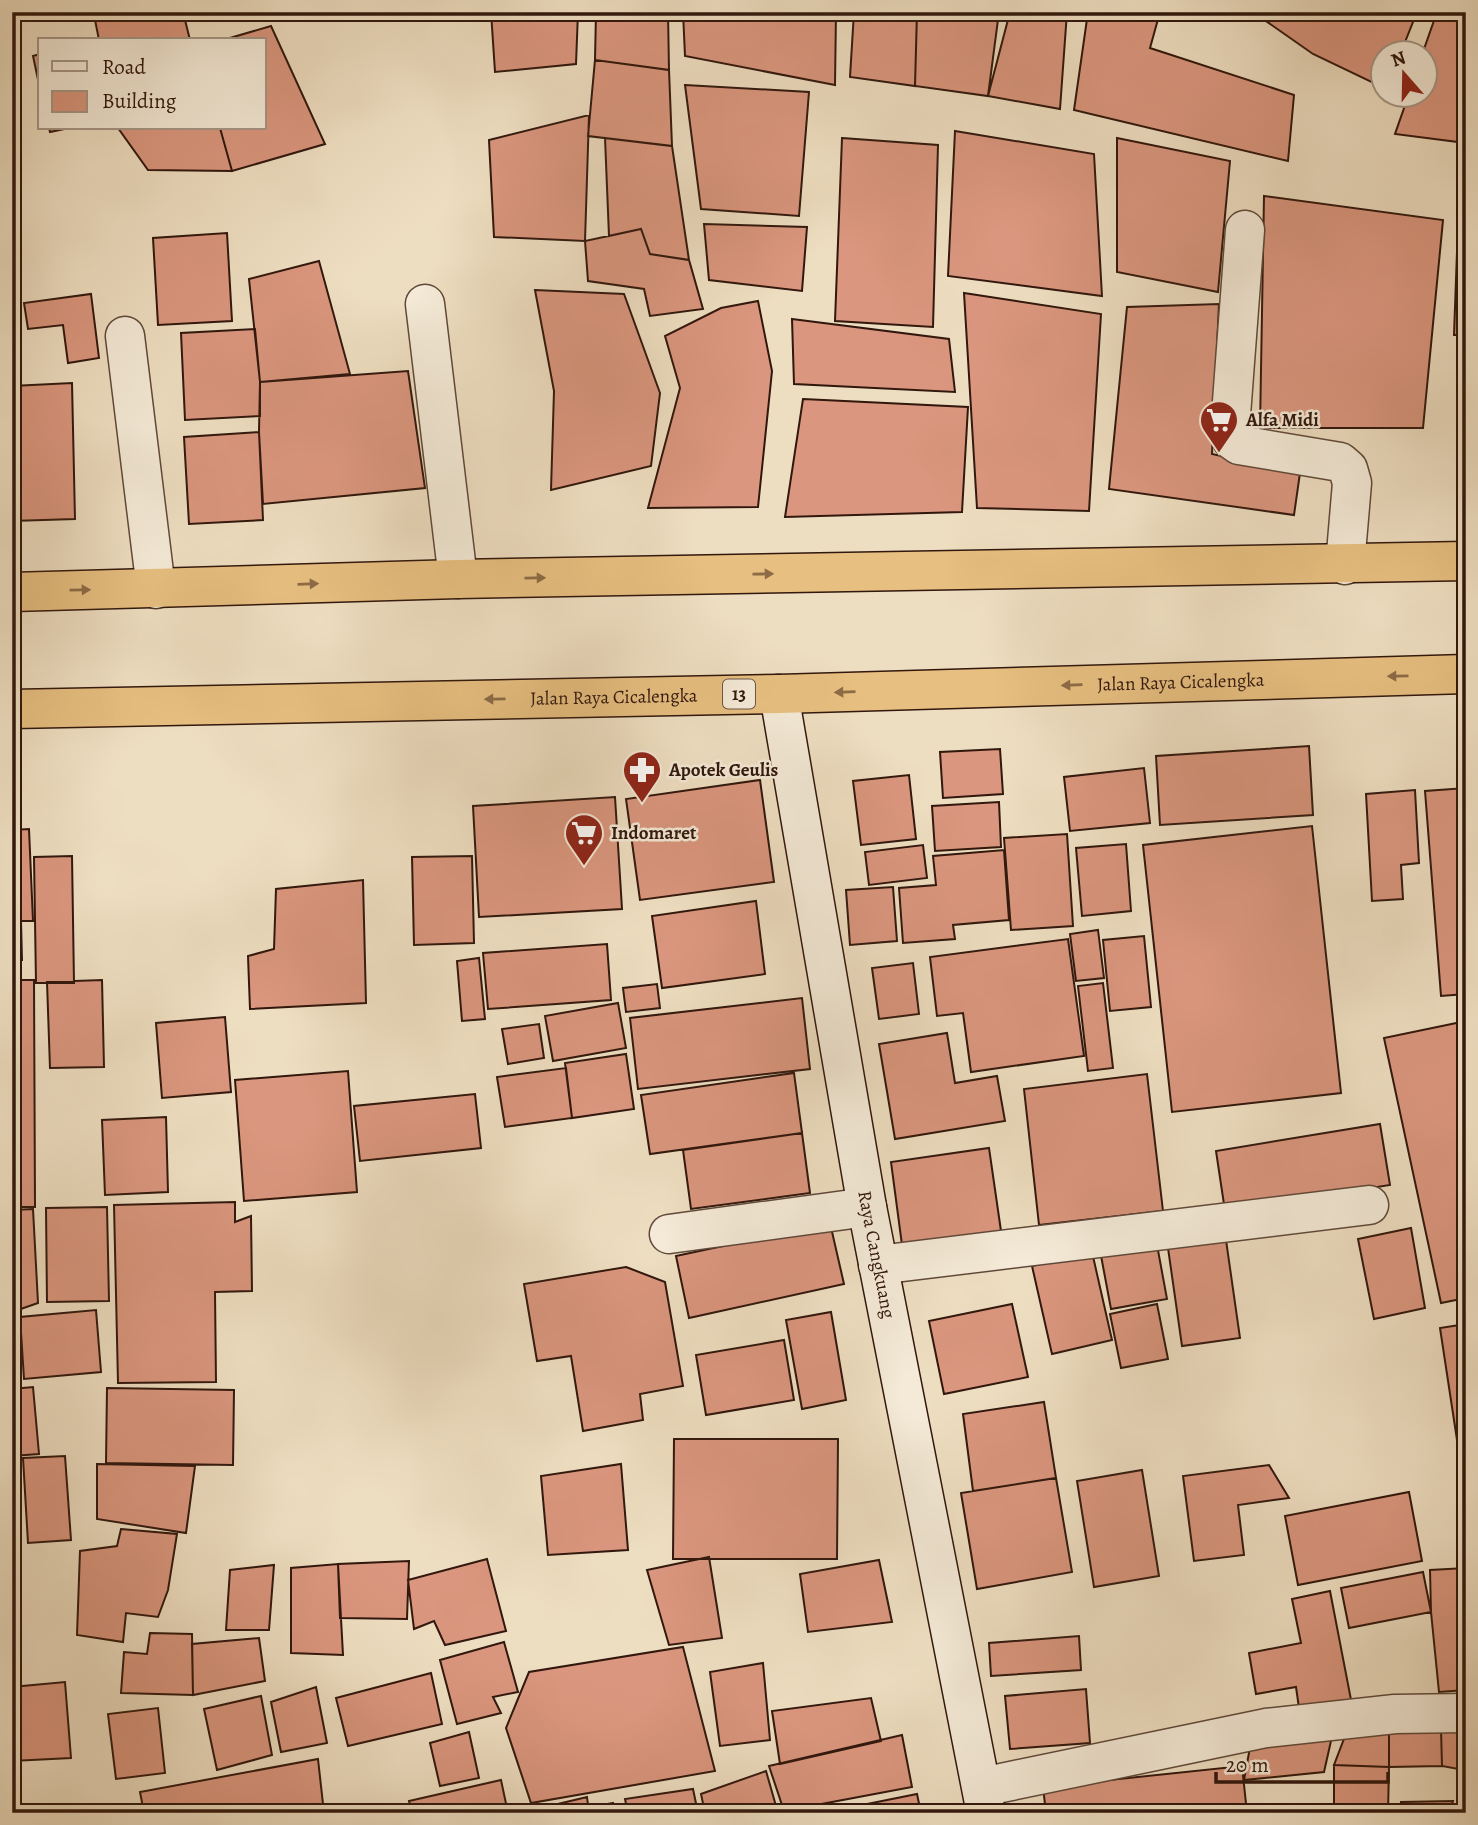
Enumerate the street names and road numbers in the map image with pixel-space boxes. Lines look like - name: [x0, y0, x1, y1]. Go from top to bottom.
- street label: Jalan Raya Cicalengka: [1097, 667, 1265, 698]
- road number: 13: [723, 680, 755, 708]
- street label: Jalan Raya Cicalengka: [530, 683, 698, 712]
- street label: Raya Cangkuang: [851, 1189, 902, 1321]

